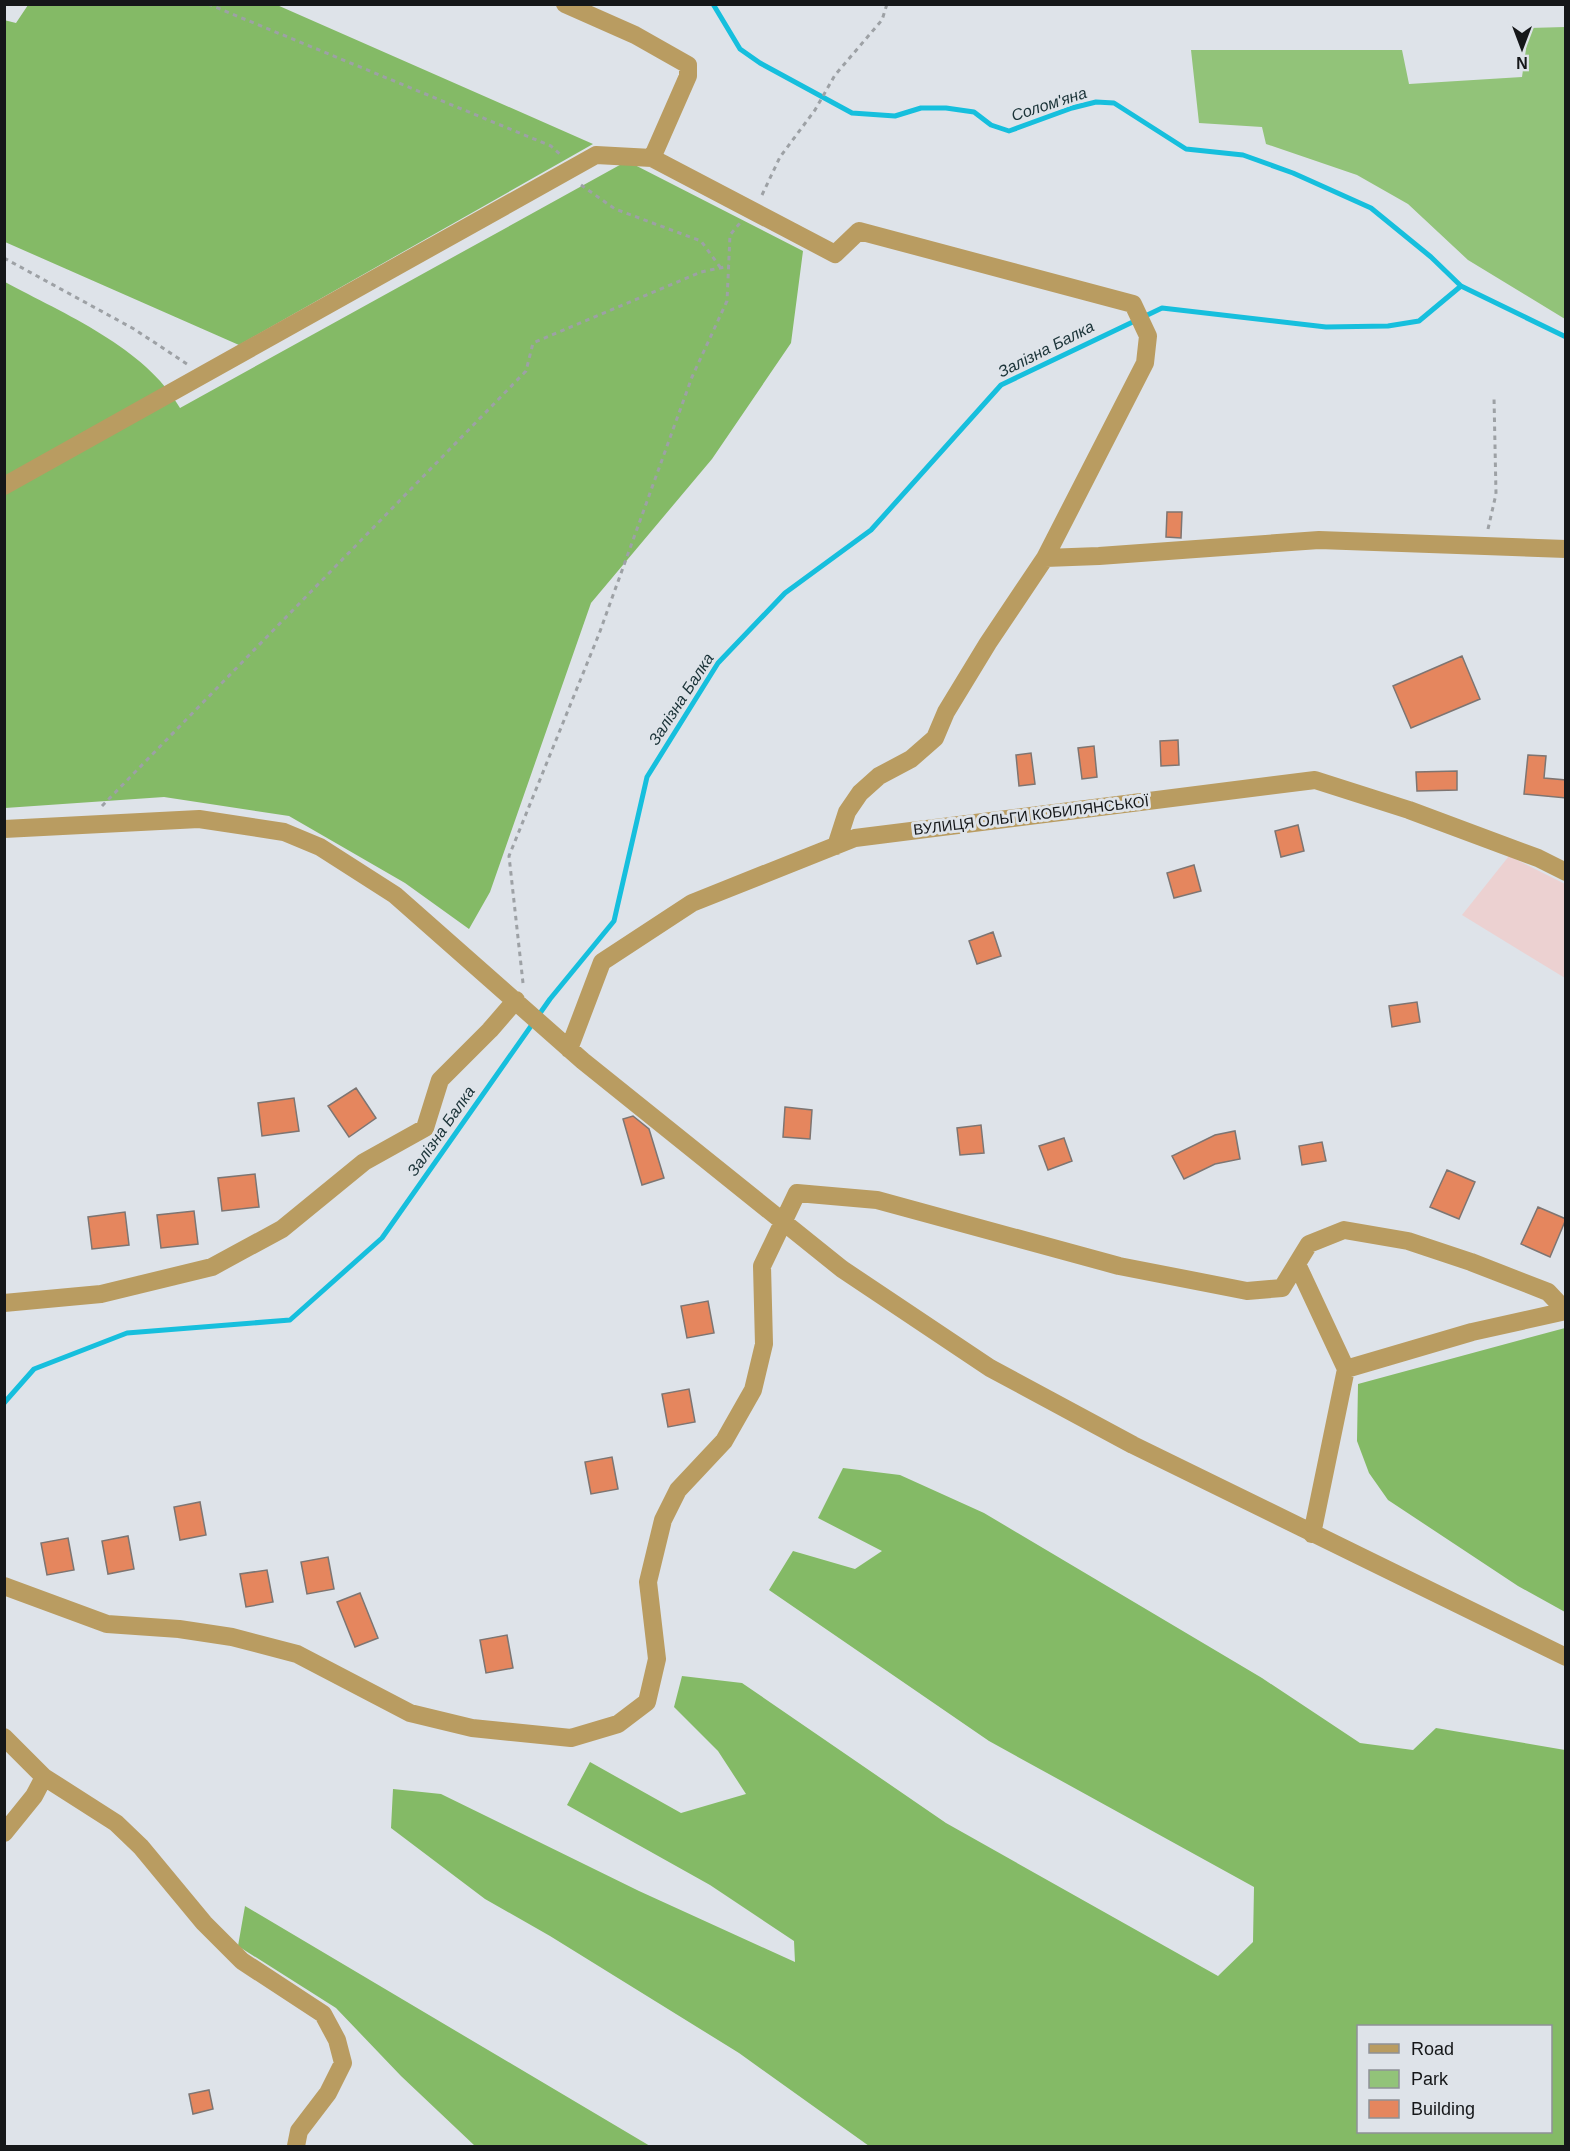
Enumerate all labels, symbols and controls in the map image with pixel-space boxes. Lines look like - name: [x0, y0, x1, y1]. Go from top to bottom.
- north arrow: [1492, 18, 1552, 78]
- text: N: [1516, 54, 1528, 71]
- water label: Солом'яна: [1009, 84, 1089, 124]
- water label: Залізна Балка: [995, 317, 1097, 380]
- water label: Залізна Балка: [645, 650, 717, 748]
- street label: ВУЛИЦЯ ОЛЬГИ КОБИЛЯНСЬКОЇ: [912, 792, 1150, 838]
- water label: Залізна Балка: [404, 1083, 478, 1179]
- legend: [1357, 2025, 1552, 2133]
- text: Road: [1411, 2039, 1454, 2059]
- text: Park: [1411, 2069, 1449, 2089]
- text: Building: [1411, 2099, 1475, 2119]

